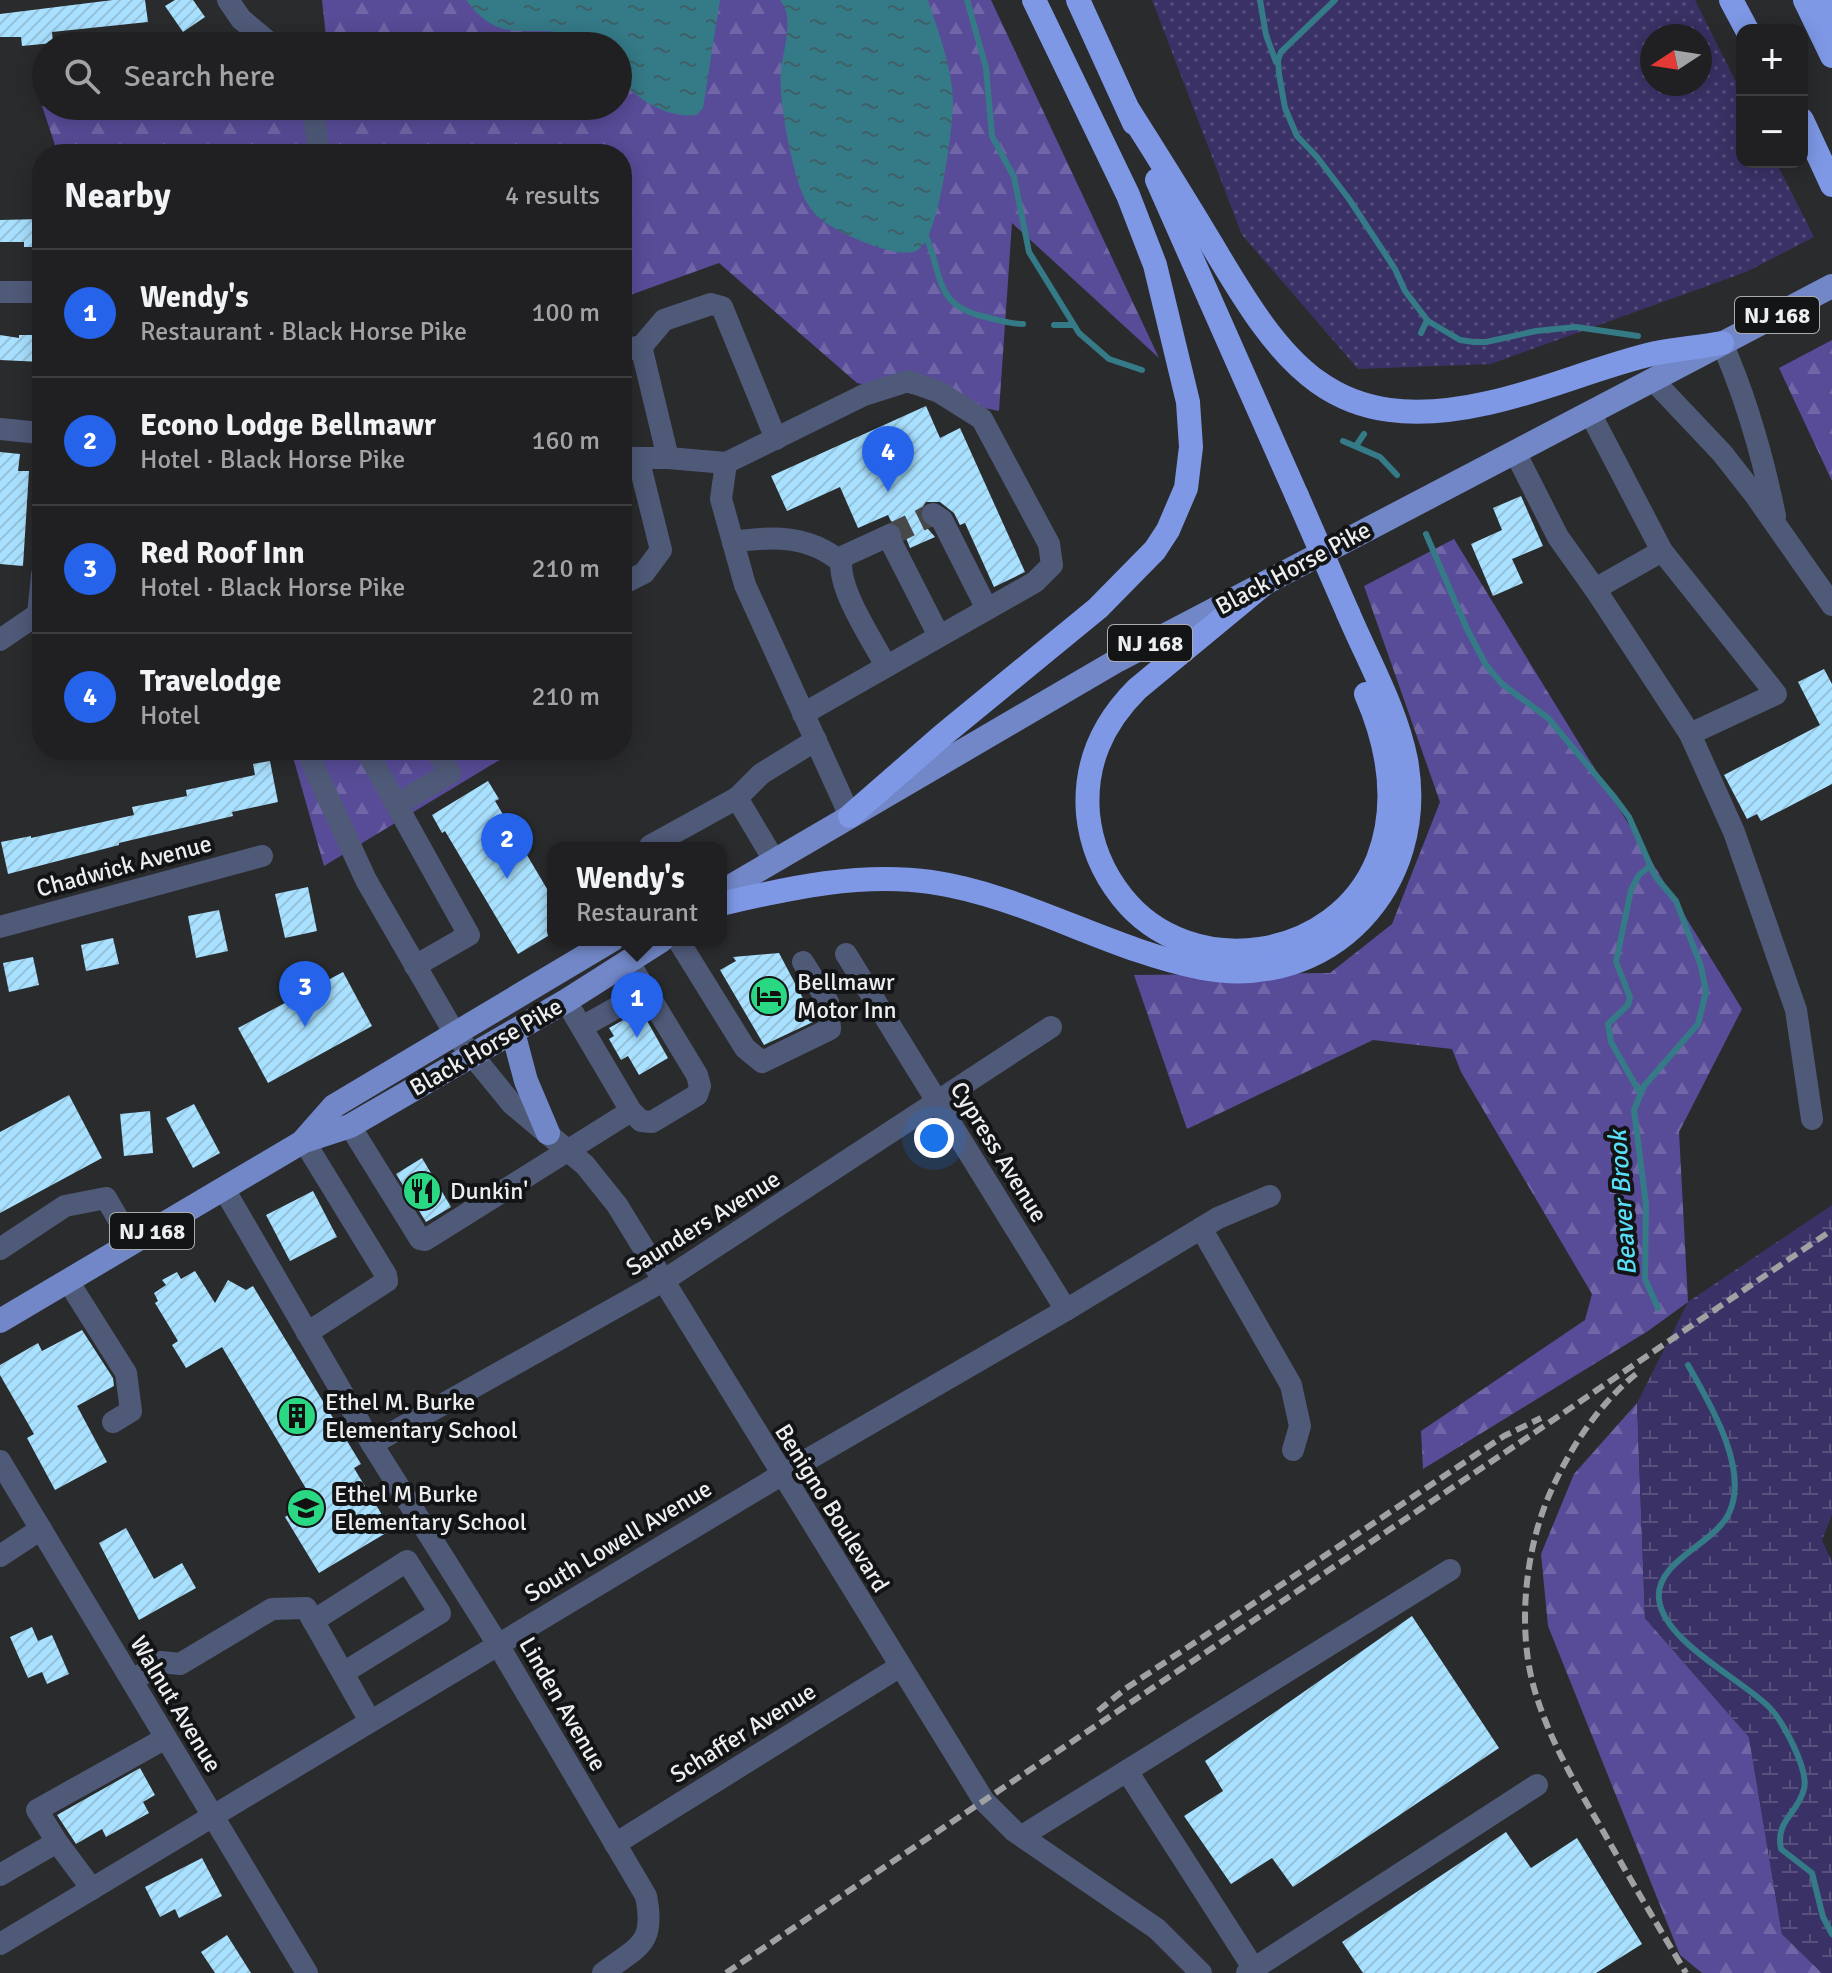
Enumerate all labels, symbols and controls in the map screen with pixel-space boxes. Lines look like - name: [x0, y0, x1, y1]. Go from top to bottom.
- north arrow: [1640, 24, 1712, 96]
- map controls: [1736, 24, 1808, 168]
- button: +: [1736, 24, 1808, 96]
- search box: [32, 32, 632, 120]
- icon: search: [60, 54, 104, 98]
- text: Search here: [124, 58, 275, 95]
- button: −: [1736, 96, 1808, 168]
- text: Nearby: [64, 175, 171, 217]
- text: 4 results: [505, 180, 600, 212]
- text: Wendy's: [140, 279, 249, 316]
- text: 1: [83, 297, 97, 329]
- text: 100 m: [531, 297, 600, 329]
- road number: NJ 168: [1735, 297, 1819, 333]
- text: Restaurant · Black Horse Pike: [140, 316, 467, 348]
- text: Econo Lodge Bellmawr: [140, 407, 436, 444]
- text: 2: [83, 425, 97, 457]
- text: 160 m: [531, 425, 600, 457]
- pin: 4: [862, 426, 914, 492]
- text: Hotel · Black Horse Pike: [140, 444, 405, 476]
- street label: Black Horse Pike: [1210, 515, 1376, 621]
- text: Red Roof Inn: [140, 535, 305, 572]
- text: 3: [83, 553, 97, 585]
- text: 210 m: [531, 553, 600, 585]
- text: Hotel · Black Horse Pike: [140, 572, 405, 604]
- road number: NJ 168: [1108, 625, 1192, 661]
- text: Travelodge: [140, 663, 281, 700]
- text: 4: [83, 681, 97, 713]
- text: 210 m: [531, 681, 600, 713]
- text: Hotel: [140, 700, 200, 732]
- pin: 2: [481, 813, 533, 879]
- street label: Chadwick Avenue: [33, 828, 215, 904]
- popup: [547, 842, 727, 946]
- text: Wendy's: [576, 860, 685, 897]
- text: Restaurant: [576, 897, 698, 929]
- pin: 3: [279, 961, 331, 1027]
- place label: Bellmawr Motor Inn: [797, 967, 897, 1025]
- pin: 1: [611, 972, 663, 1038]
- hotel icon: Bellmawr Motor Inn: [748, 975, 790, 1017]
- street label: Black Horse Pike: [404, 991, 568, 1103]
- street label: Cypress Avenue: [944, 1076, 1054, 1228]
- your location: [914, 1118, 954, 1158]
- water label: Beaver Brook: [1602, 1127, 1644, 1277]
- street label: Saunders Avenue: [620, 1164, 786, 1282]
- restaurant icon: Dunkin': [401, 1170, 443, 1212]
- place label: Dunkin': [450, 1176, 528, 1206]
- road number: NJ 168: [110, 1213, 194, 1249]
- place label: Ethel M. Burke Elementary School: [325, 1387, 518, 1445]
- building icon: Ethel M. Burke Elementary School: [276, 1395, 318, 1437]
- street label: Benigno Boulevard: [768, 1418, 896, 1598]
- street label: South Lowell Avenue: [519, 1473, 717, 1609]
- place label: Ethel M Burke Elementary School: [334, 1479, 527, 1537]
- school or university icon: Ethel M Burke Elementary School: [285, 1487, 327, 1529]
- street label: Walnut Avenue: [124, 1630, 228, 1778]
- street label: Linden Avenue: [513, 1632, 613, 1776]
- street label: Schaffer Avenue: [665, 1676, 821, 1790]

